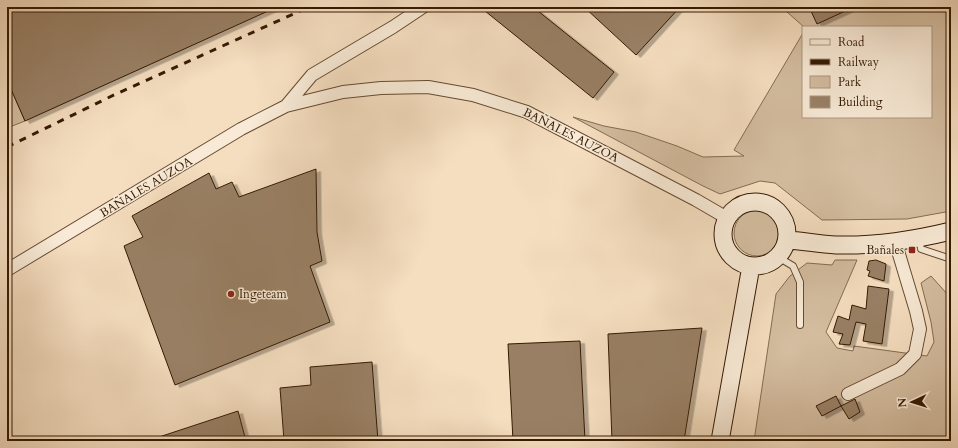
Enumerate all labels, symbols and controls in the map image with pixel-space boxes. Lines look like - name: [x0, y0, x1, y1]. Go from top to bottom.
- legend: [802, 26, 932, 118]
- text: Road: [838, 34, 865, 50]
- text: Railway: [838, 54, 880, 70]
- text: Park: [838, 74, 862, 90]
- text: Building: [838, 94, 883, 110]
- street label: BAÑALES AUZOA: [521, 103, 622, 166]
- street label: BAÑALES AUZOA: [96, 152, 196, 221]
- place label: Bañales: [866, 242, 904, 258]
- marker: Bañales: [907, 245, 917, 255]
- place label: Ingeteam: [239, 286, 288, 302]
- marker: Ingeteam: [226, 289, 236, 299]
- north arrow: [892, 382, 932, 422]
- text: N: [895, 397, 910, 408]

